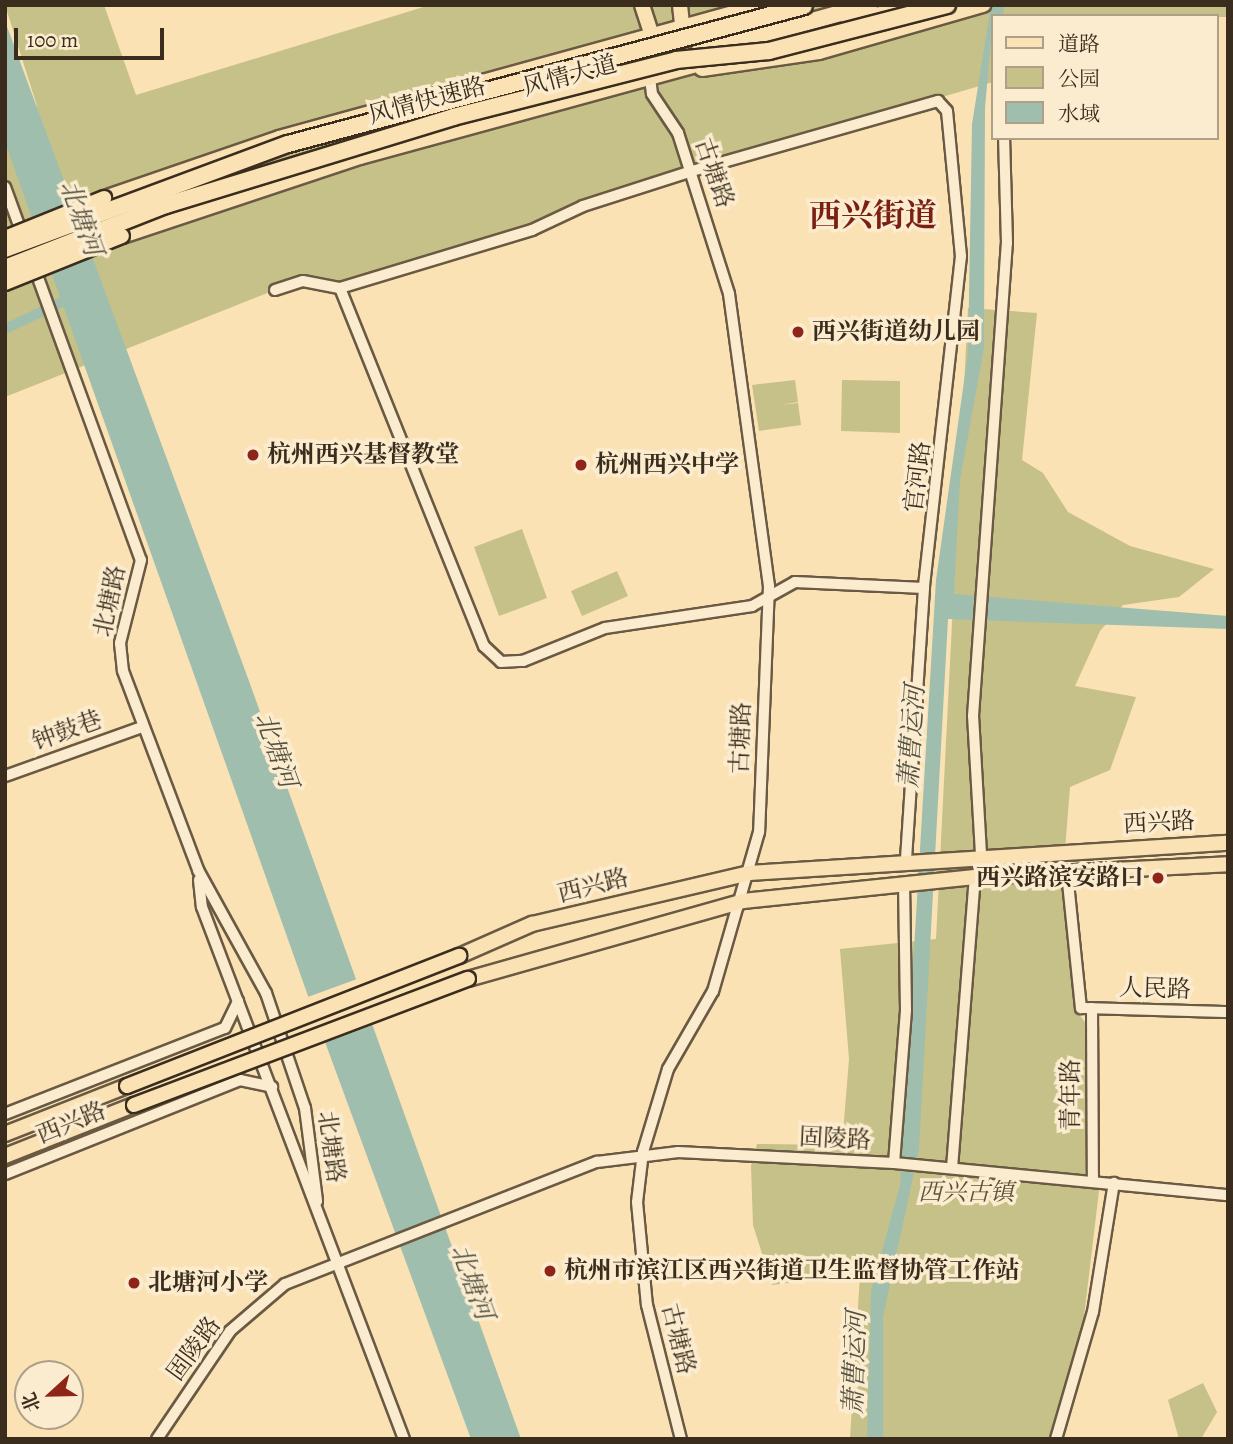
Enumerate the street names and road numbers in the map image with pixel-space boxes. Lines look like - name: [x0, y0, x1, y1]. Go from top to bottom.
- street label: 风情大道: [520, 50, 620, 102]
- street label: 风情快速路: [365, 72, 489, 130]
- street label: 古塘路: [689, 134, 739, 212]
- street label: 官河路: [899, 440, 937, 514]
- street label: 北塘路: [88, 563, 132, 639]
- street label: 古塘路: [725, 702, 757, 774]
- street label: 钟鼓巷: [28, 705, 106, 757]
- street label: 西兴路: [1122, 807, 1196, 839]
- street label: 西兴路: [555, 863, 631, 909]
- street label: 人民路: [1119, 973, 1191, 1005]
- street label: 青年路: [1057, 1059, 1085, 1131]
- street label: 西兴路: [32, 1096, 110, 1150]
- street label: 北塘路: [312, 1109, 350, 1185]
- street label: 固陵路: [798, 1123, 872, 1155]
- street label: 古塘路: [655, 1301, 701, 1377]
- street label: 固陵路: [161, 1311, 227, 1387]

